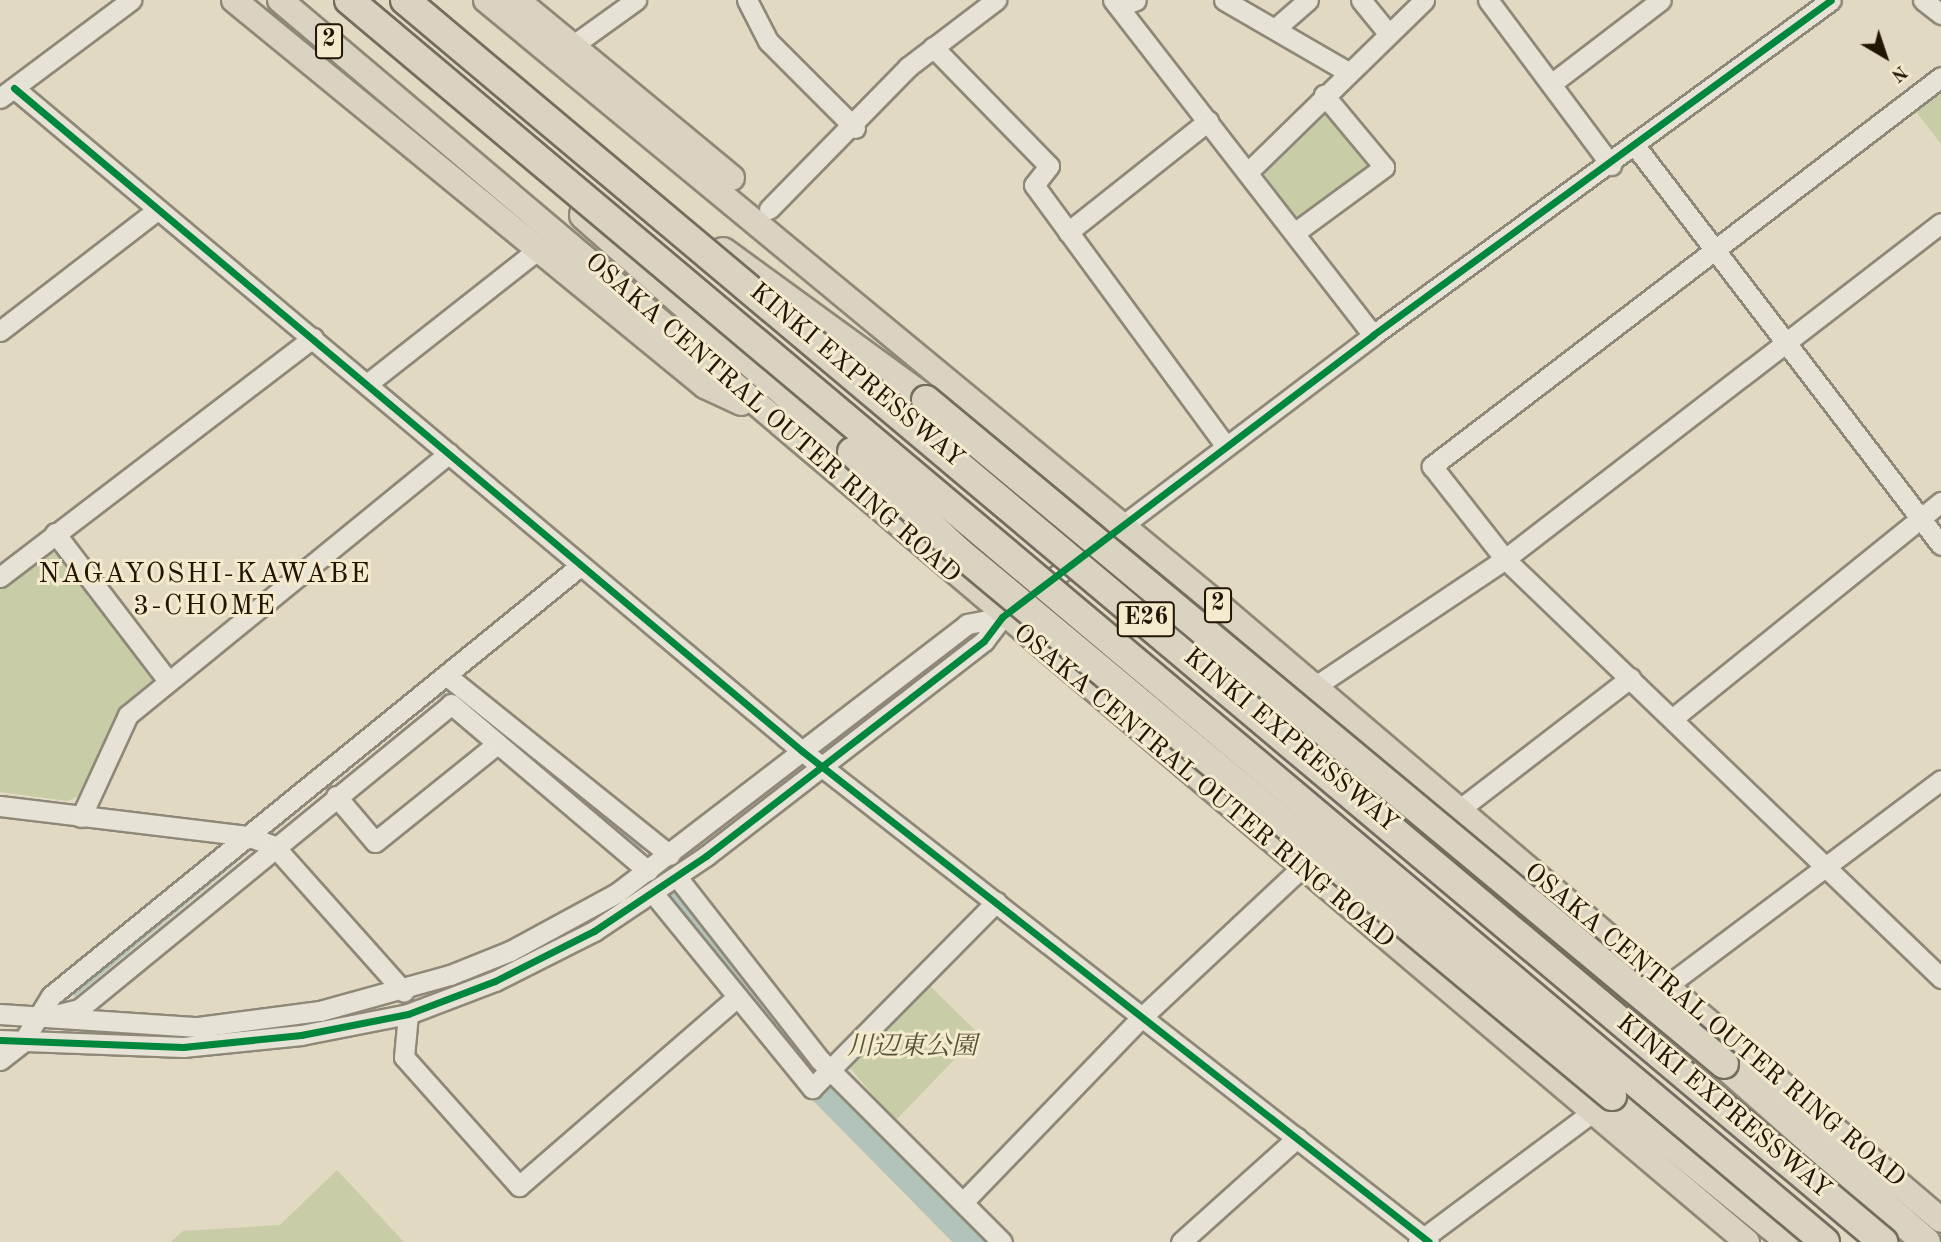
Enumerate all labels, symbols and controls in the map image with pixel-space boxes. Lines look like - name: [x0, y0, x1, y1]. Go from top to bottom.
- road number: 2: [315, 20, 343, 61]
- north arrow: [1850, 21, 1920, 91]
- text: N: [1887, 61, 1910, 85]
- street label: OSAKA CENTRAL OUTER RING ROAD: [578, 247, 966, 591]
- street label: KINKI EXPRESSWAY: [742, 277, 970, 475]
- district label: NAGAYOSHI-KAWABE 3-CHOME: [40, 558, 370, 624]
- road number: 2: [1204, 584, 1232, 626]
- road number: E26: [1116, 598, 1176, 640]
- street label: OSAKA CENTRAL OUTER RING ROAD: [1006, 618, 1400, 956]
- street label: KINKI EXPRESSWAY: [1176, 642, 1404, 840]
- street label: OSAKA CENTRAL OUTER RING ROAD: [1517, 857, 1911, 1195]
- street label: KINKI EXPRESSWAY: [1609, 1008, 1837, 1206]
- park label: 川辺東公園: [847, 1032, 977, 1064]

